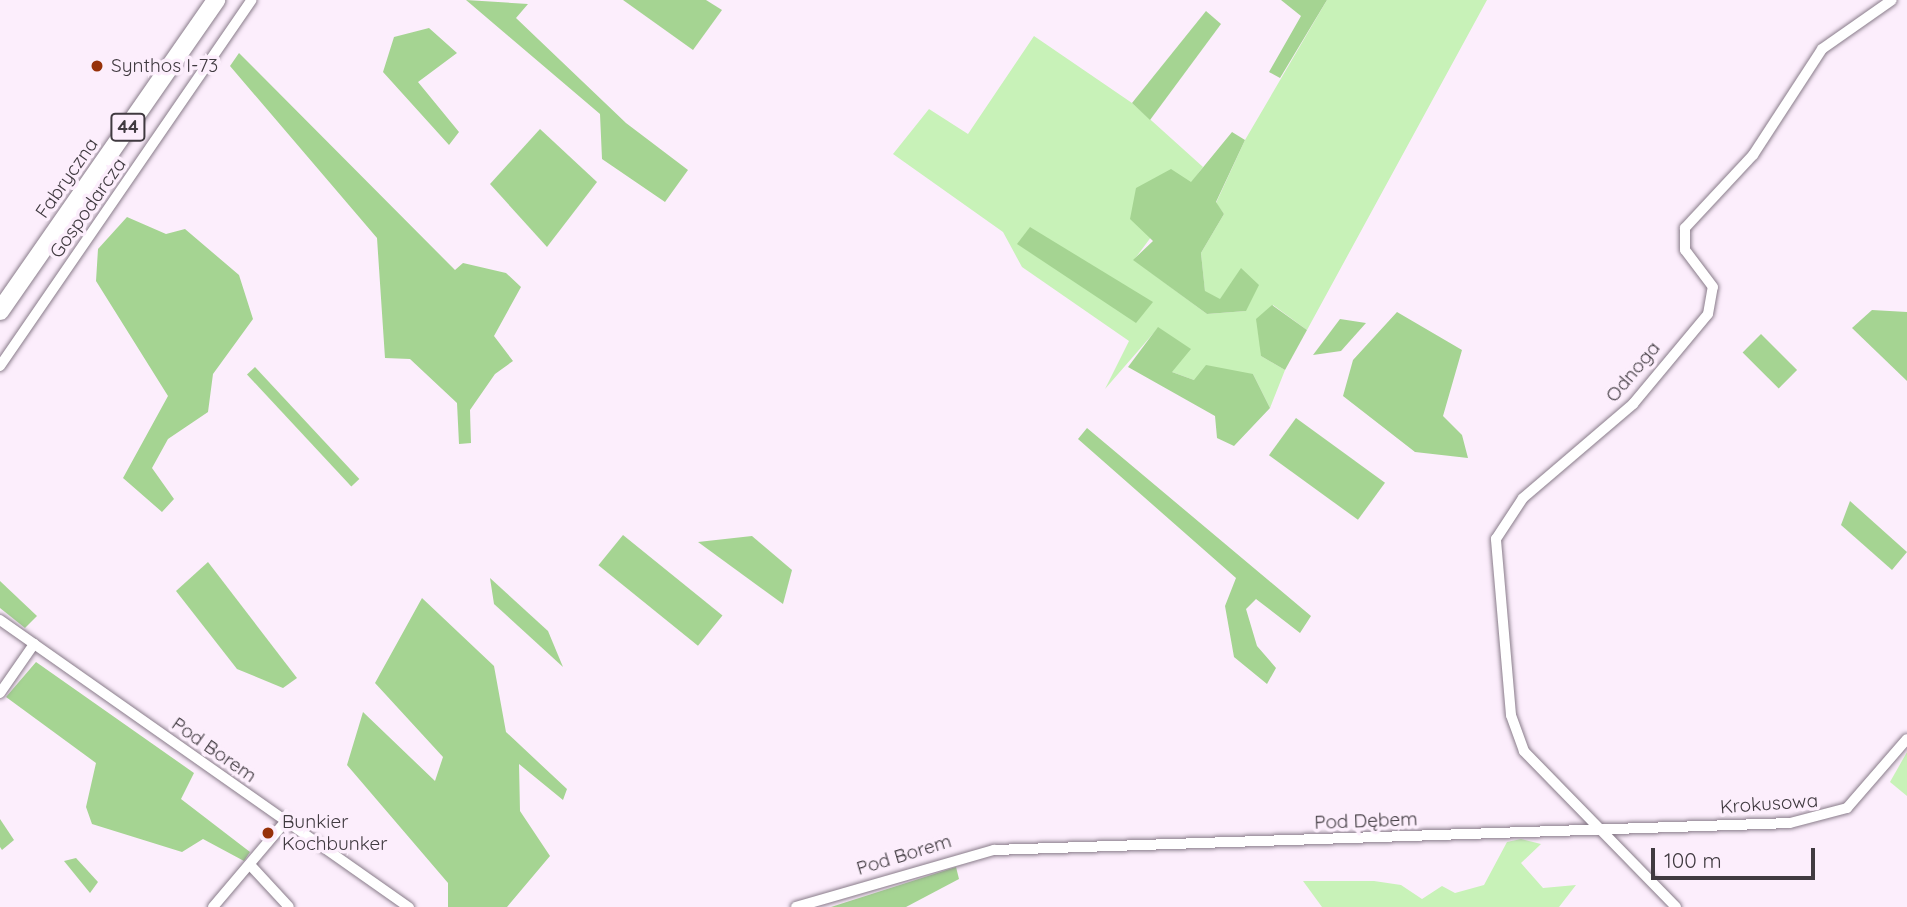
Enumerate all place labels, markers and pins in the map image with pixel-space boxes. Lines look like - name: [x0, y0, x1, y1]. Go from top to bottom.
- place label: Synthos I-73: [111, 55, 218, 77]
- marker: Synthos I-73: [89, 58, 105, 74]
- place label: Bunkier Kochbunker: [282, 811, 388, 855]
- marker: Bunkier Kochbunker: [260, 825, 276, 841]

